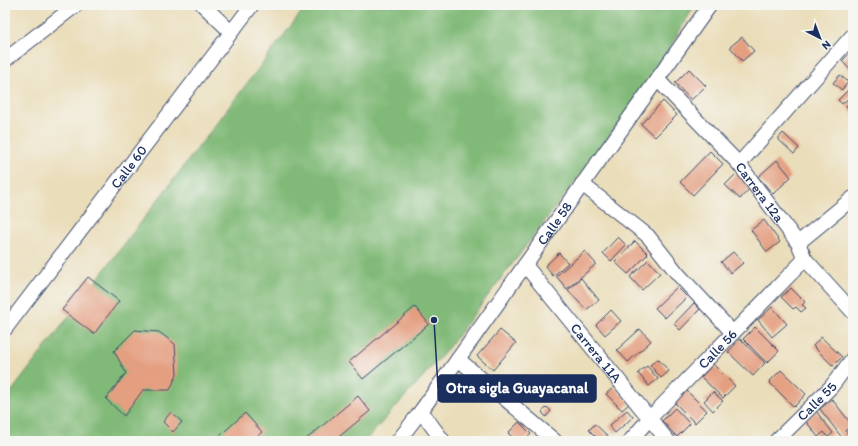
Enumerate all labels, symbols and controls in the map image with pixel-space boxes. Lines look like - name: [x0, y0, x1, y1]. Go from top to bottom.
- north arrow: [800, 18, 840, 58]
- text: N: [819, 38, 833, 52]
- street label: Calle 60: [107, 142, 151, 192]
- street label: Carrera 12a: [731, 159, 788, 226]
- street label: Calle 58: [534, 199, 576, 249]
- street label: Carrera 11A: [567, 320, 625, 386]
- street label: Calle 56: [695, 326, 741, 373]
- callout: Otra sigla Guayacanal: [438, 375, 596, 402]
- text: Otra sigla Guayacanal: [446, 379, 589, 398]
- street label: Calle 55: [794, 379, 841, 425]

